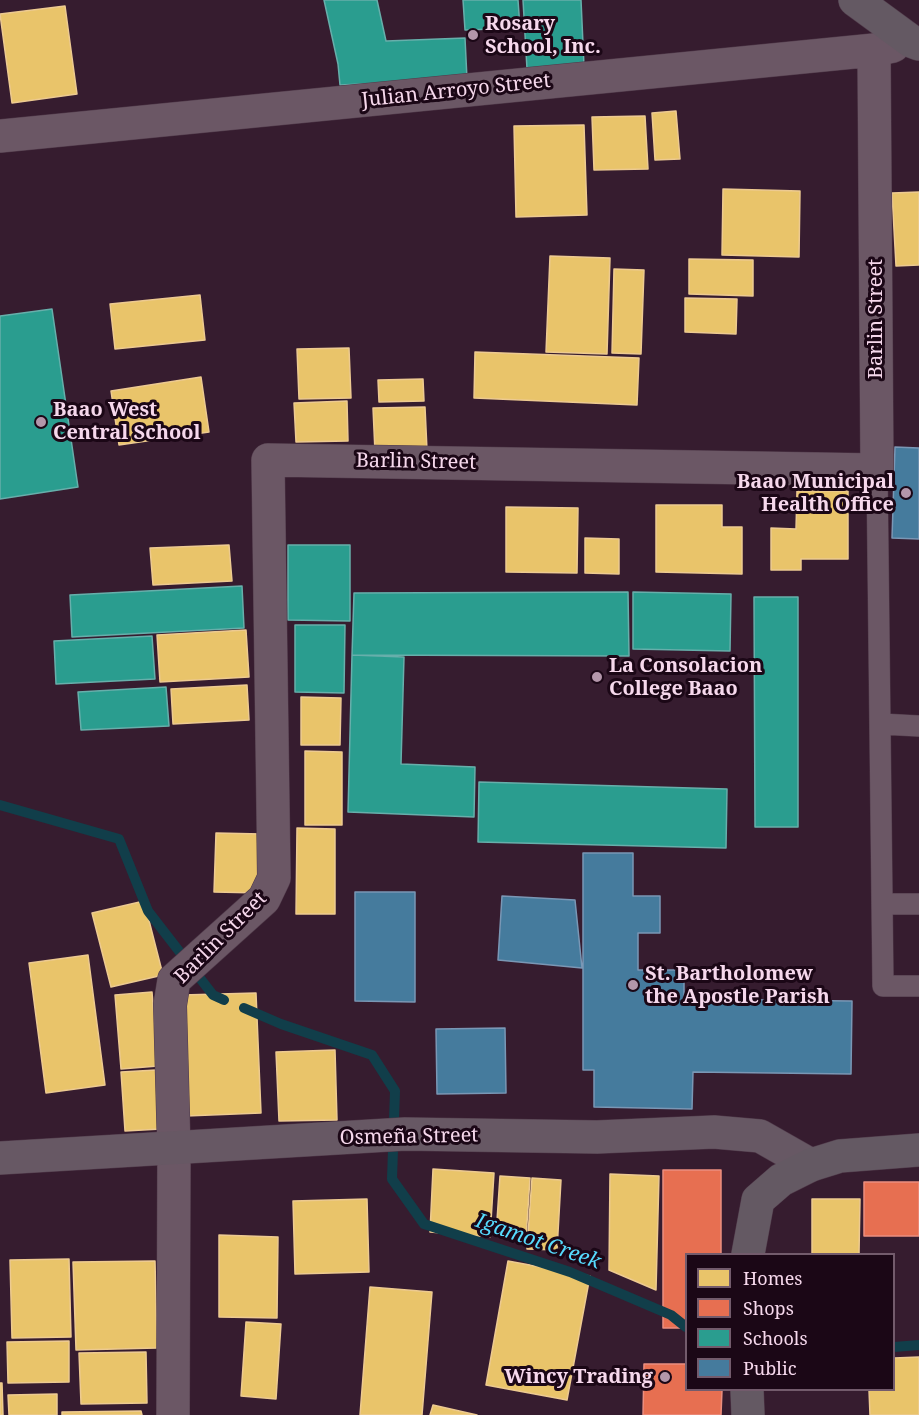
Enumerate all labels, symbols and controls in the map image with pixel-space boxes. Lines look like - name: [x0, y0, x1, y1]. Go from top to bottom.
- place label: Rosary School, Inc.: [485, 12, 601, 59]
- marker: Rosary School, Inc.: [466, 28, 480, 42]
- street label: Julian Arroyo Street: [360, 69, 552, 113]
- street label: Barlin Street: [864, 259, 888, 379]
- place label: Baao West Central School: [53, 398, 201, 445]
- marker: Baao West Central School: [34, 415, 48, 429]
- street label: Barlin Street: [356, 449, 476, 475]
- place label: Baao Municipal Health Office: [737, 470, 894, 517]
- marker: Baao Municipal Health Office: [899, 486, 913, 500]
- place label: La Consolacion College Baao: [609, 654, 762, 701]
- marker: La Consolacion College Baao: [590, 670, 604, 684]
- street label: Barlin Street: [170, 887, 272, 989]
- place label: St. Bartholomew the Apostle Parish: [645, 962, 830, 1009]
- marker: St. Bartholomew the Apostle Parish: [626, 978, 640, 992]
- street label: Osmeña Street: [340, 1124, 478, 1150]
- water label: Igamot Creek: [472, 1209, 604, 1275]
- legend: [685, 1253, 895, 1391]
- text: Homes: [743, 1266, 802, 1290]
- text: Shops: [743, 1296, 794, 1320]
- text: Schools: [743, 1326, 808, 1350]
- text: Public: [743, 1356, 797, 1380]
- place label: Wincy Trading: [504, 1365, 653, 1389]
- marker: Wincy Trading: [658, 1370, 672, 1384]

